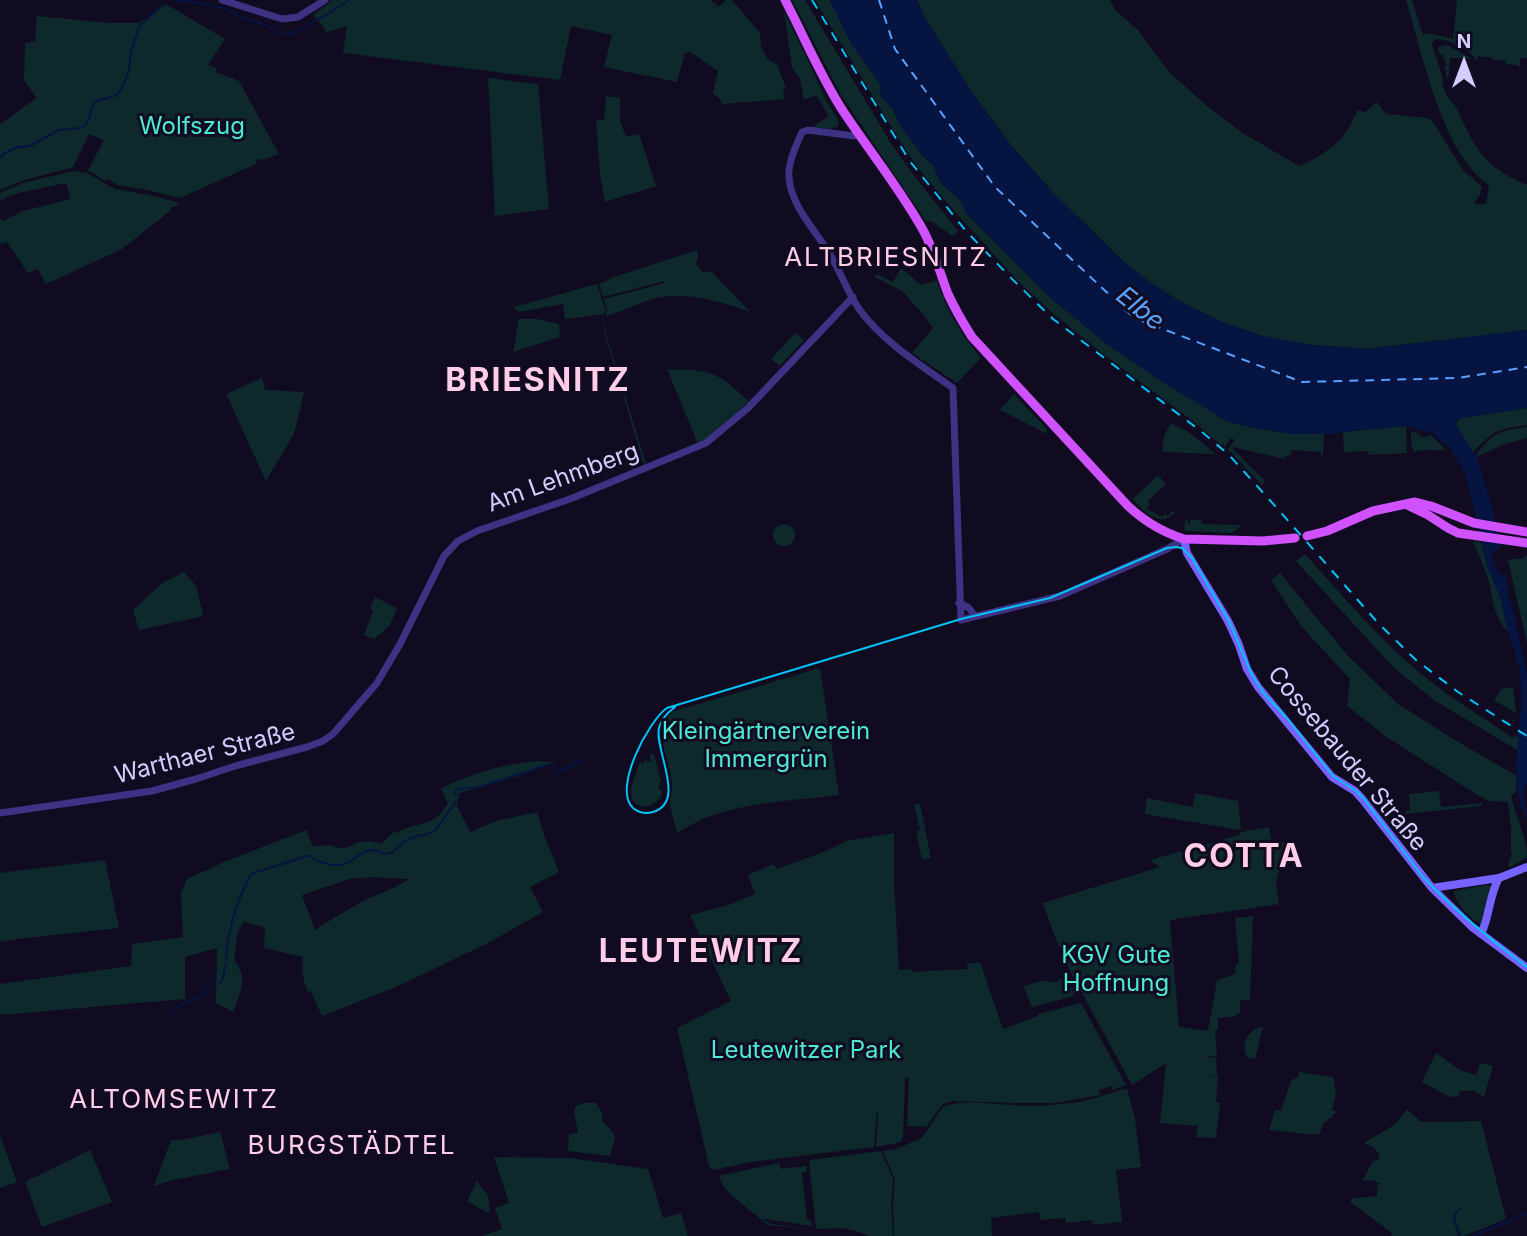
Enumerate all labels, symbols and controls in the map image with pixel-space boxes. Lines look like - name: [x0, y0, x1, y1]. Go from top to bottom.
- north arrow: [1429, 28, 1499, 98]
- text: N: [1457, 30, 1471, 53]
- park label: Wolfszug: [139, 113, 245, 141]
- district label: ALTBRIESNITZ: [786, 242, 986, 274]
- water label: Elbe: [1110, 280, 1170, 338]
- district label: BRIESNITZ: [446, 362, 630, 400]
- street label: Am Lehmberg: [483, 437, 643, 519]
- street label: Cossebauder Straße: [1261, 661, 1433, 857]
- street label: Warthaer Straße: [112, 718, 298, 790]
- park label: Kleingärtnerverein Immergrün: [662, 718, 870, 774]
- district label: COTTA: [1184, 838, 1304, 876]
- district label: LEUTEWITZ: [600, 933, 802, 971]
- park label: KGV Gute Hoffnung: [1061, 942, 1171, 998]
- park label: Leutewitzer Park: [711, 1037, 901, 1065]
- district label: ALTOMSEWITZ: [71, 1084, 277, 1116]
- district label: BURGSTÄDTEL: [249, 1130, 455, 1162]

